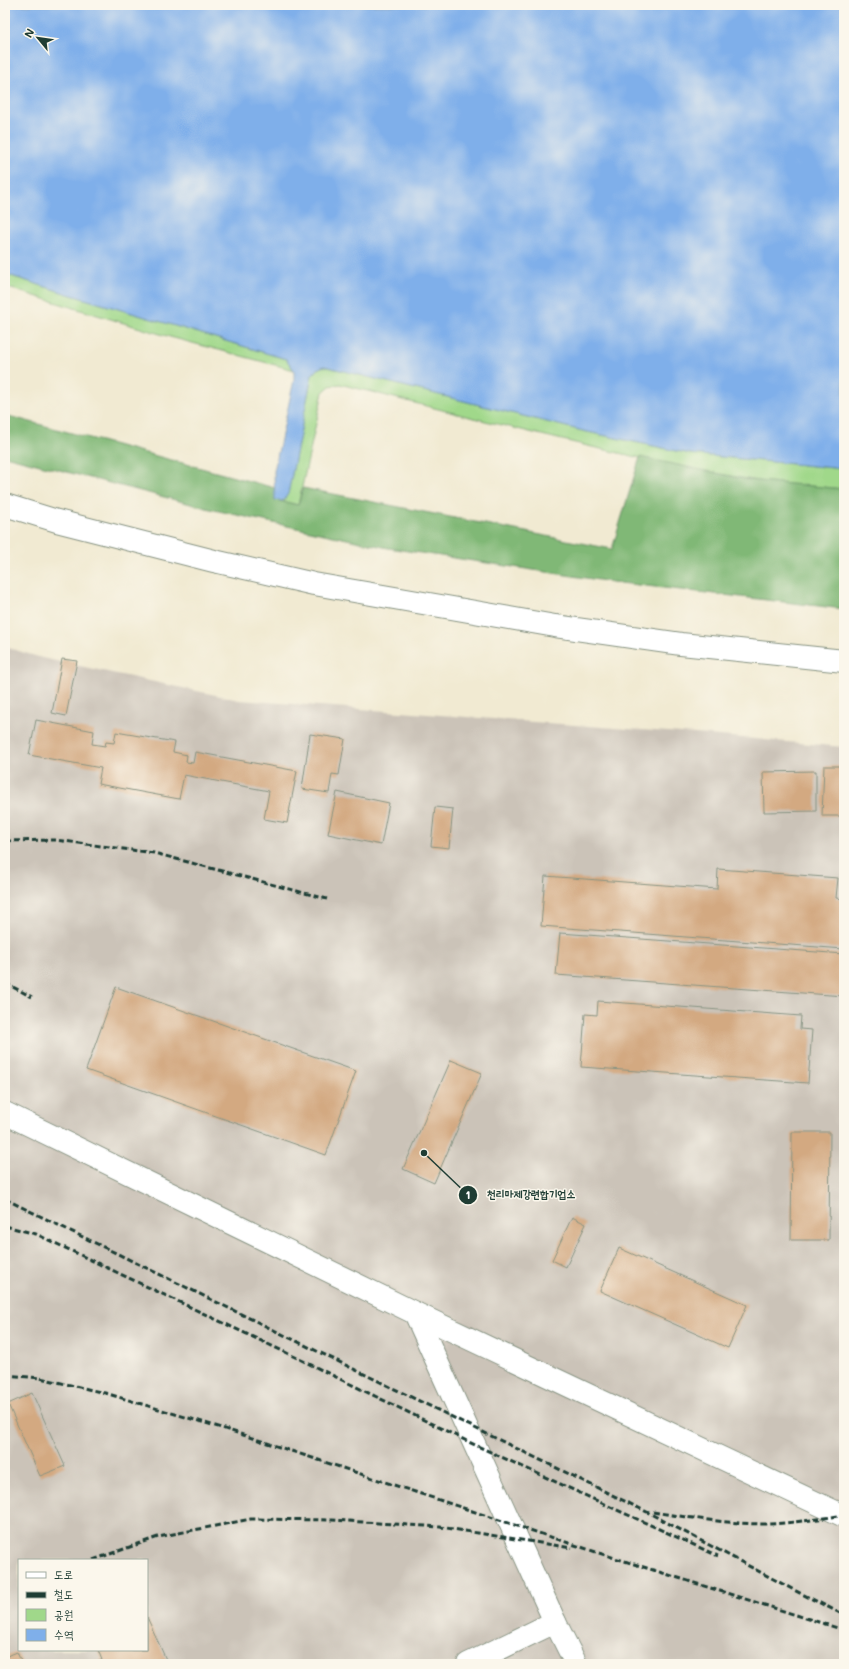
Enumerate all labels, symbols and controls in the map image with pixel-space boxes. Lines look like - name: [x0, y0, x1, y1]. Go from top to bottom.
- north arrow: [18, 18, 58, 58]
- text: N: [20, 26, 37, 40]
- callout: 천리마제강련합기업소: [458, 1183, 583, 1206]
- text: 1: [465, 1186, 471, 1202]
- text: 천리마제강련합기업소: [487, 1186, 575, 1201]
- legend: [18, 1559, 148, 1651]
- text: 도로: [54, 1566, 73, 1582]
- text: 철도: [54, 1586, 73, 1602]
- text: 공원: [54, 1606, 73, 1622]
- text: 수역: [54, 1626, 74, 1642]

